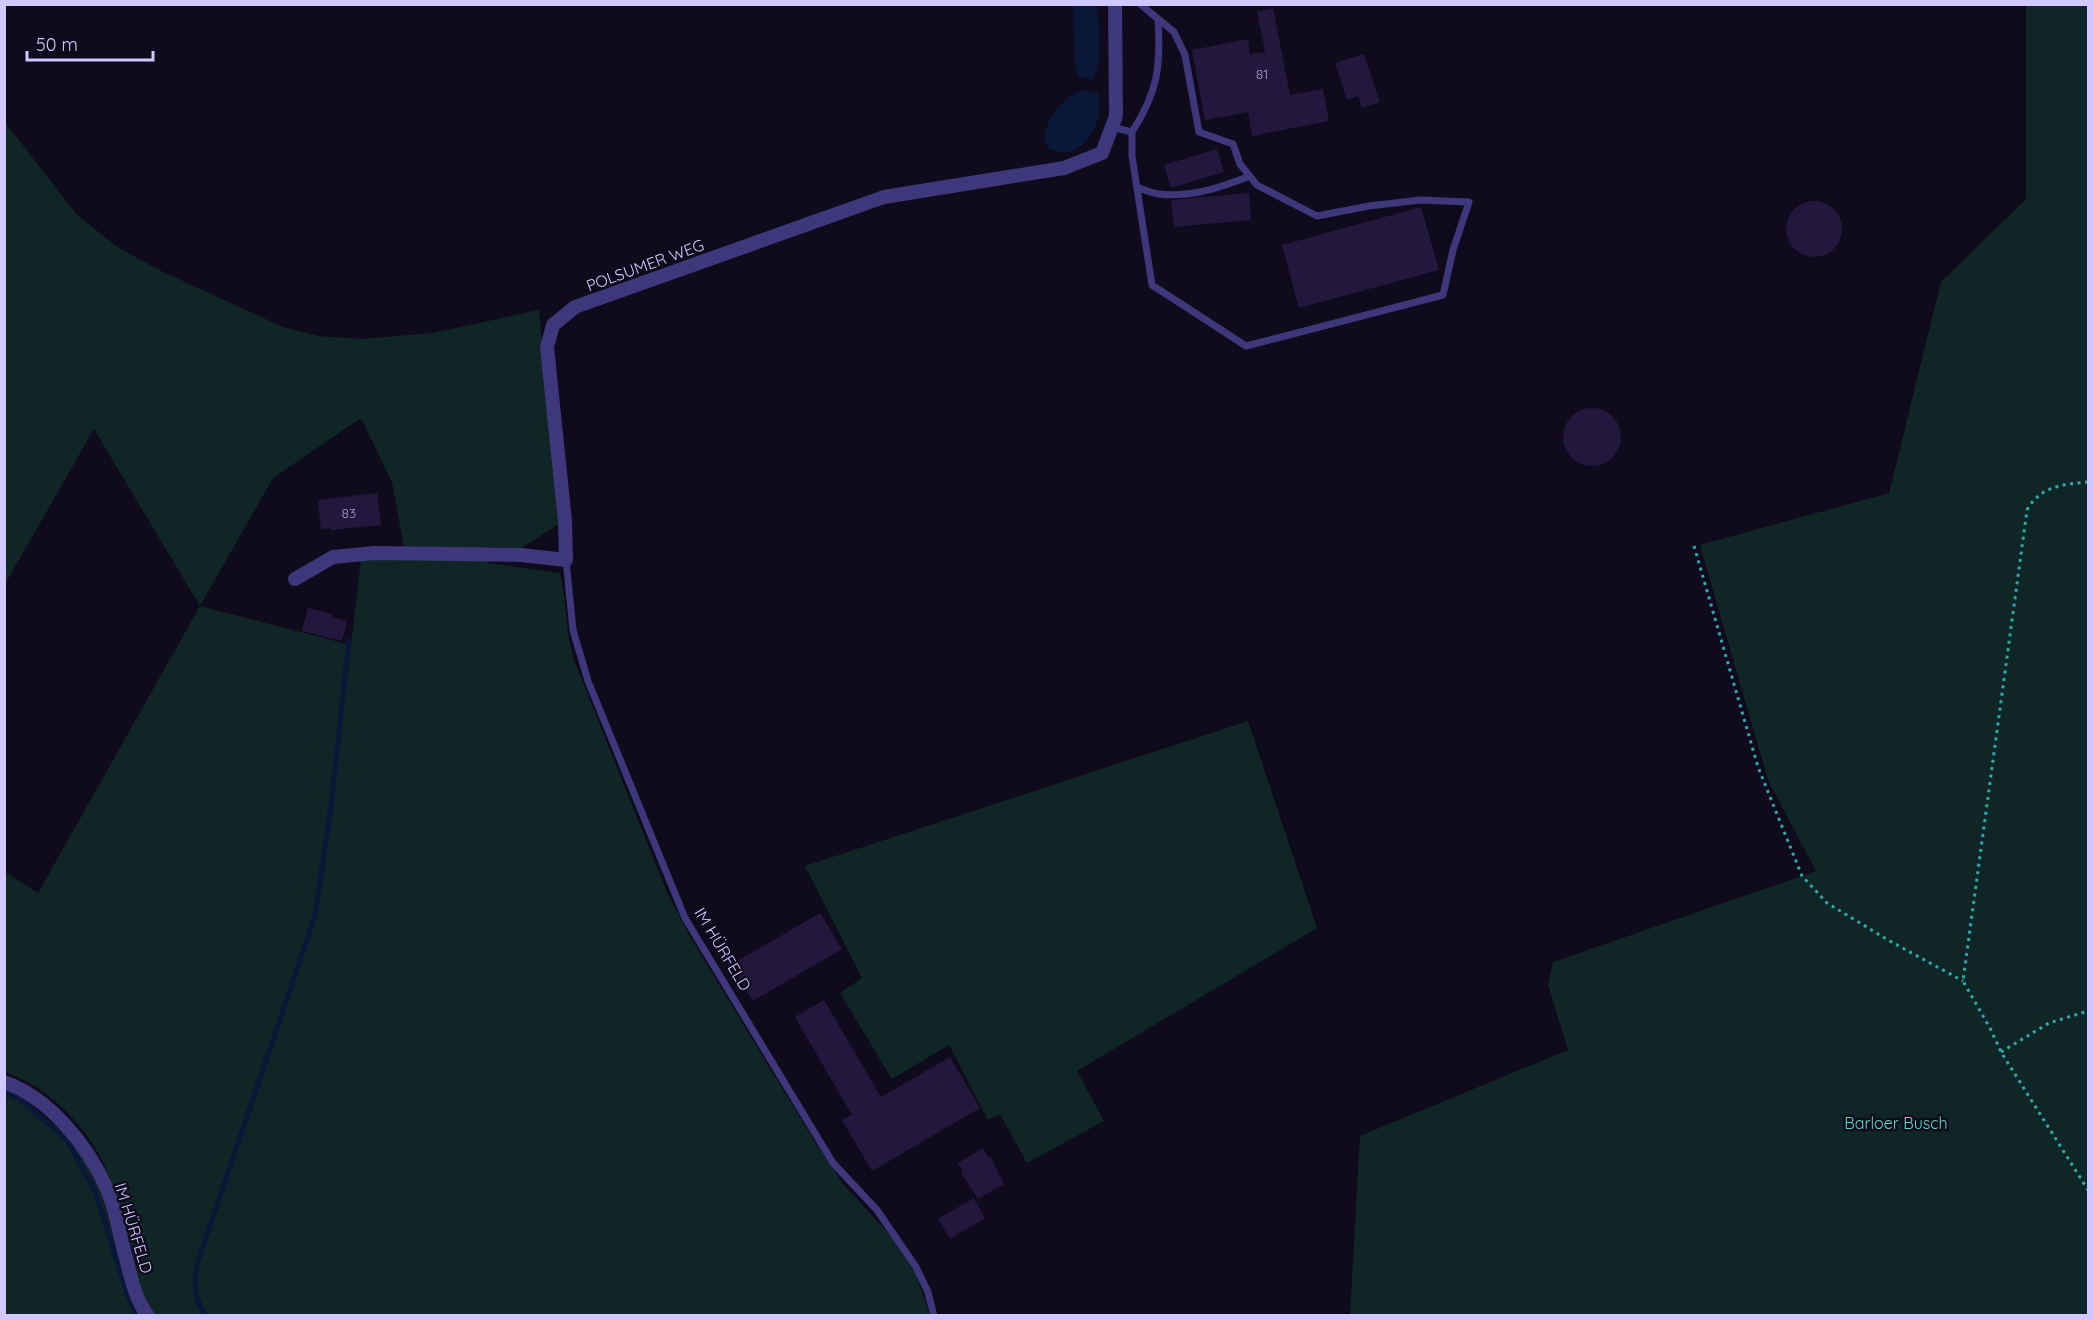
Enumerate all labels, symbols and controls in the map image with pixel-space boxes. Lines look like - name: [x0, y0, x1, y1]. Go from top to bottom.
- scale bar: [27, 24, 153, 62]
- text: 50 m: [36, 33, 78, 56]
- house number: 81: [1256, 65, 1268, 83]
- street label: POLSUMER WEG: [583, 234, 707, 296]
- house number: 83: [342, 504, 356, 522]
- street label: IM HÜRFELD: [690, 904, 756, 994]
- park label: Barloer Busch: [1844, 1113, 1948, 1133]
- street label: IM HÜRFELD: [111, 1180, 157, 1276]

